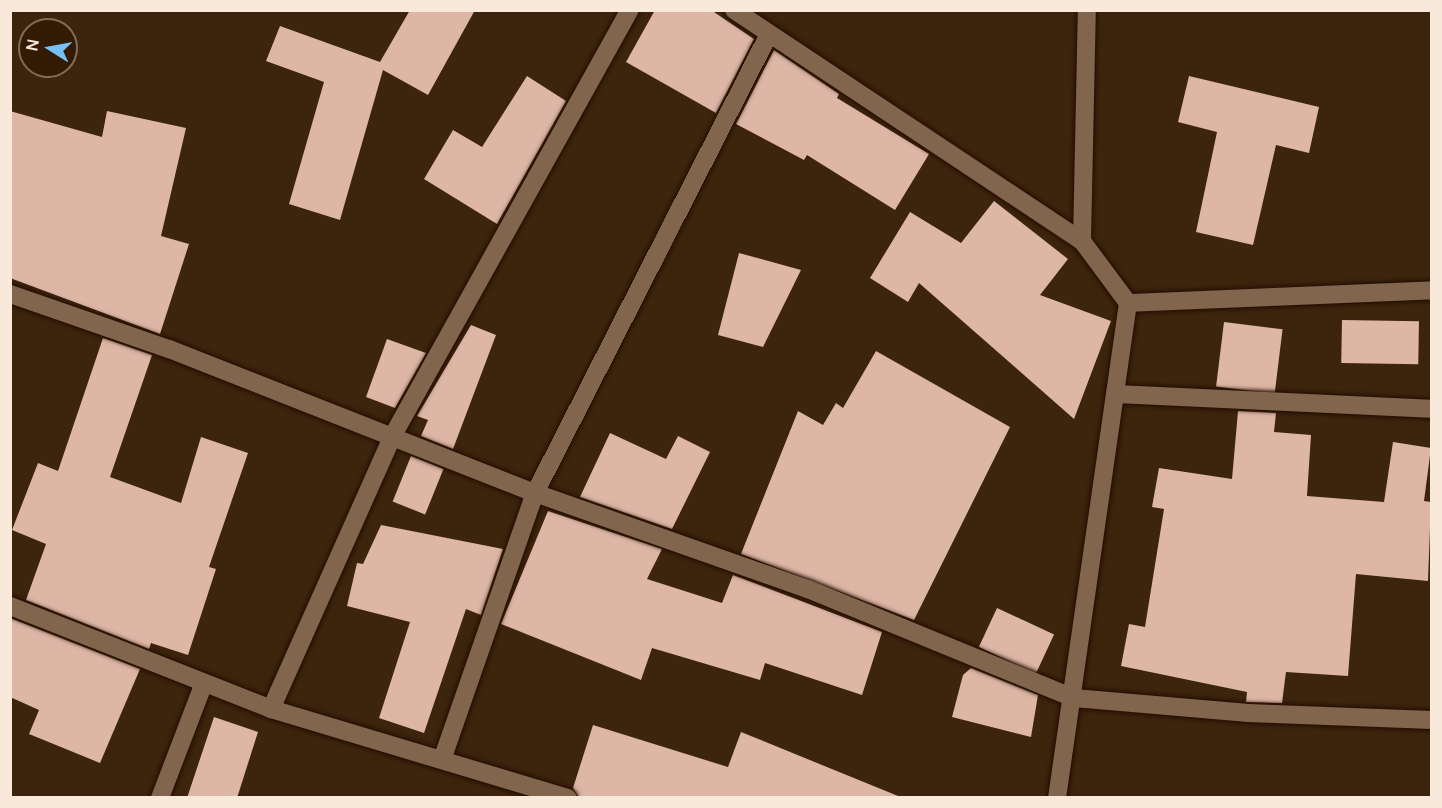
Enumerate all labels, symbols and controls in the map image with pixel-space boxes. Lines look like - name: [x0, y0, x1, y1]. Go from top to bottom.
- north arrow: [18, 18, 78, 78]
- text: N: [20, 37, 44, 53]

